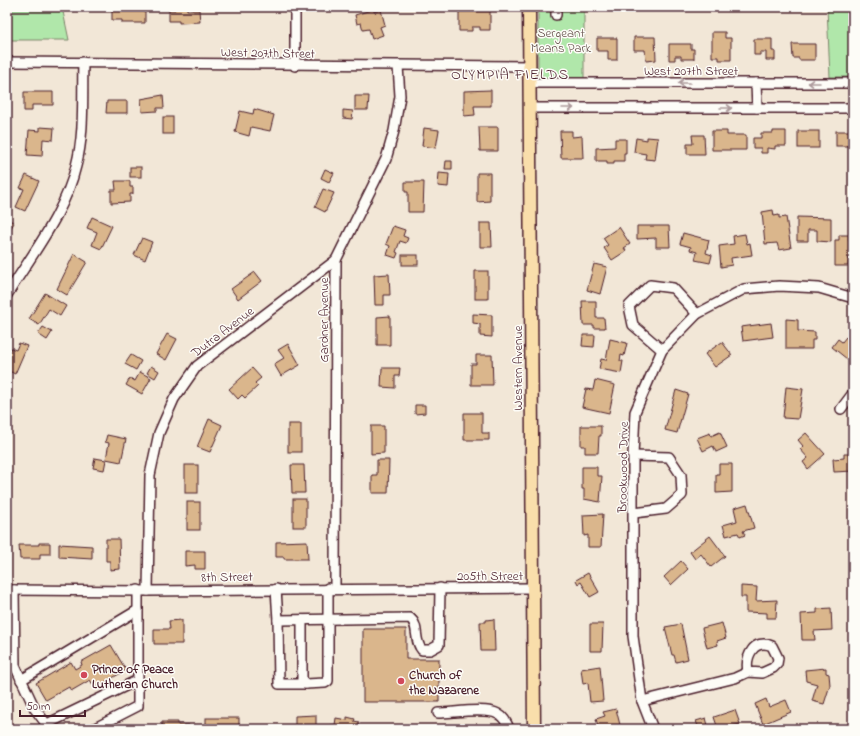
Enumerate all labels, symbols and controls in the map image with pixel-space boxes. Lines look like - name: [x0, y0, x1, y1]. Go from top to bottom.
- park label: Sergeant Means Park: [531, 24, 592, 58]
- street label: West 207th Street: [221, 43, 316, 64]
- street label: West 207th Street: [644, 62, 739, 81]
- district label: OLYMPIA FIELDS: [451, 64, 569, 86]
- one-way arrow: [678, 79, 691, 87]
- one-way arrow: [808, 79, 821, 87]
- one-way arrow: [561, 104, 574, 112]
- one-way arrow: [719, 104, 732, 112]
- street label: Gardner Avenue: [315, 277, 334, 362]
- street label: Dutra Avenue: [187, 302, 258, 363]
- street label: Western Avenue: [509, 325, 528, 411]
- street label: Brookwood Drive: [613, 421, 634, 514]
- street label: 205th Street: [457, 567, 524, 586]
- street label: 8th Street: [201, 568, 254, 587]
- place label: Prince of Peace Lutheran Church: [92, 660, 178, 694]
- place label: Church of the Nazarene: [408, 666, 480, 700]
- marker: Prince of Peace Lutheran Church: [79, 670, 89, 680]
- marker: Church of the Nazarene: [396, 676, 406, 686]
- scale bar: [20, 692, 85, 718]
- text: 50 m: [26, 698, 50, 716]

